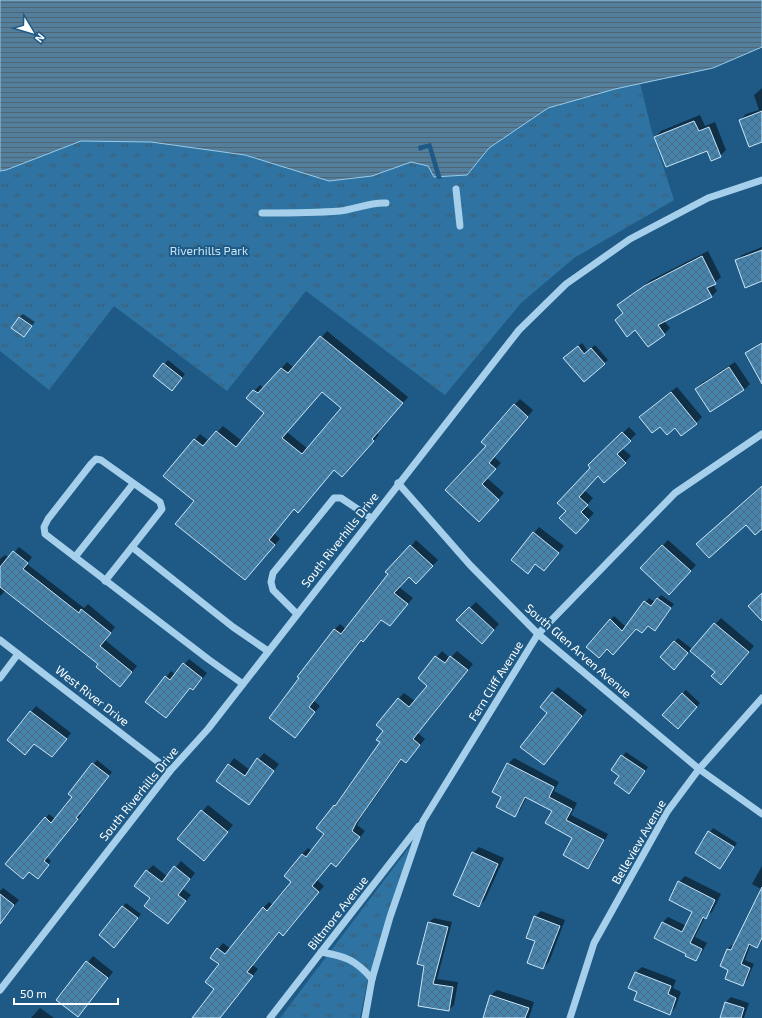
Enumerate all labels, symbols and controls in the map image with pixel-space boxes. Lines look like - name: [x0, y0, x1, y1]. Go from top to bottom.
- north arrow: [12, 12, 52, 52]
- text: N: [33, 31, 48, 46]
- park label: Riverhills Park: [170, 243, 248, 257]
- street label: South Riverhills Drive: [298, 489, 381, 590]
- street label: South Glen Arven Avenue: [523, 600, 635, 700]
- street label: Fern Cliff Avenue: [465, 638, 525, 723]
- street label: West River Drive: [53, 662, 132, 728]
- street label: South Riverhills Drive: [96, 744, 180, 843]
- street label: Belleview Avenue: [608, 797, 668, 886]
- street label: Biltmore Avenue: [304, 873, 370, 952]
- scale bar: [14, 980, 118, 1006]
- text: 50 m: [20, 986, 47, 1000]

